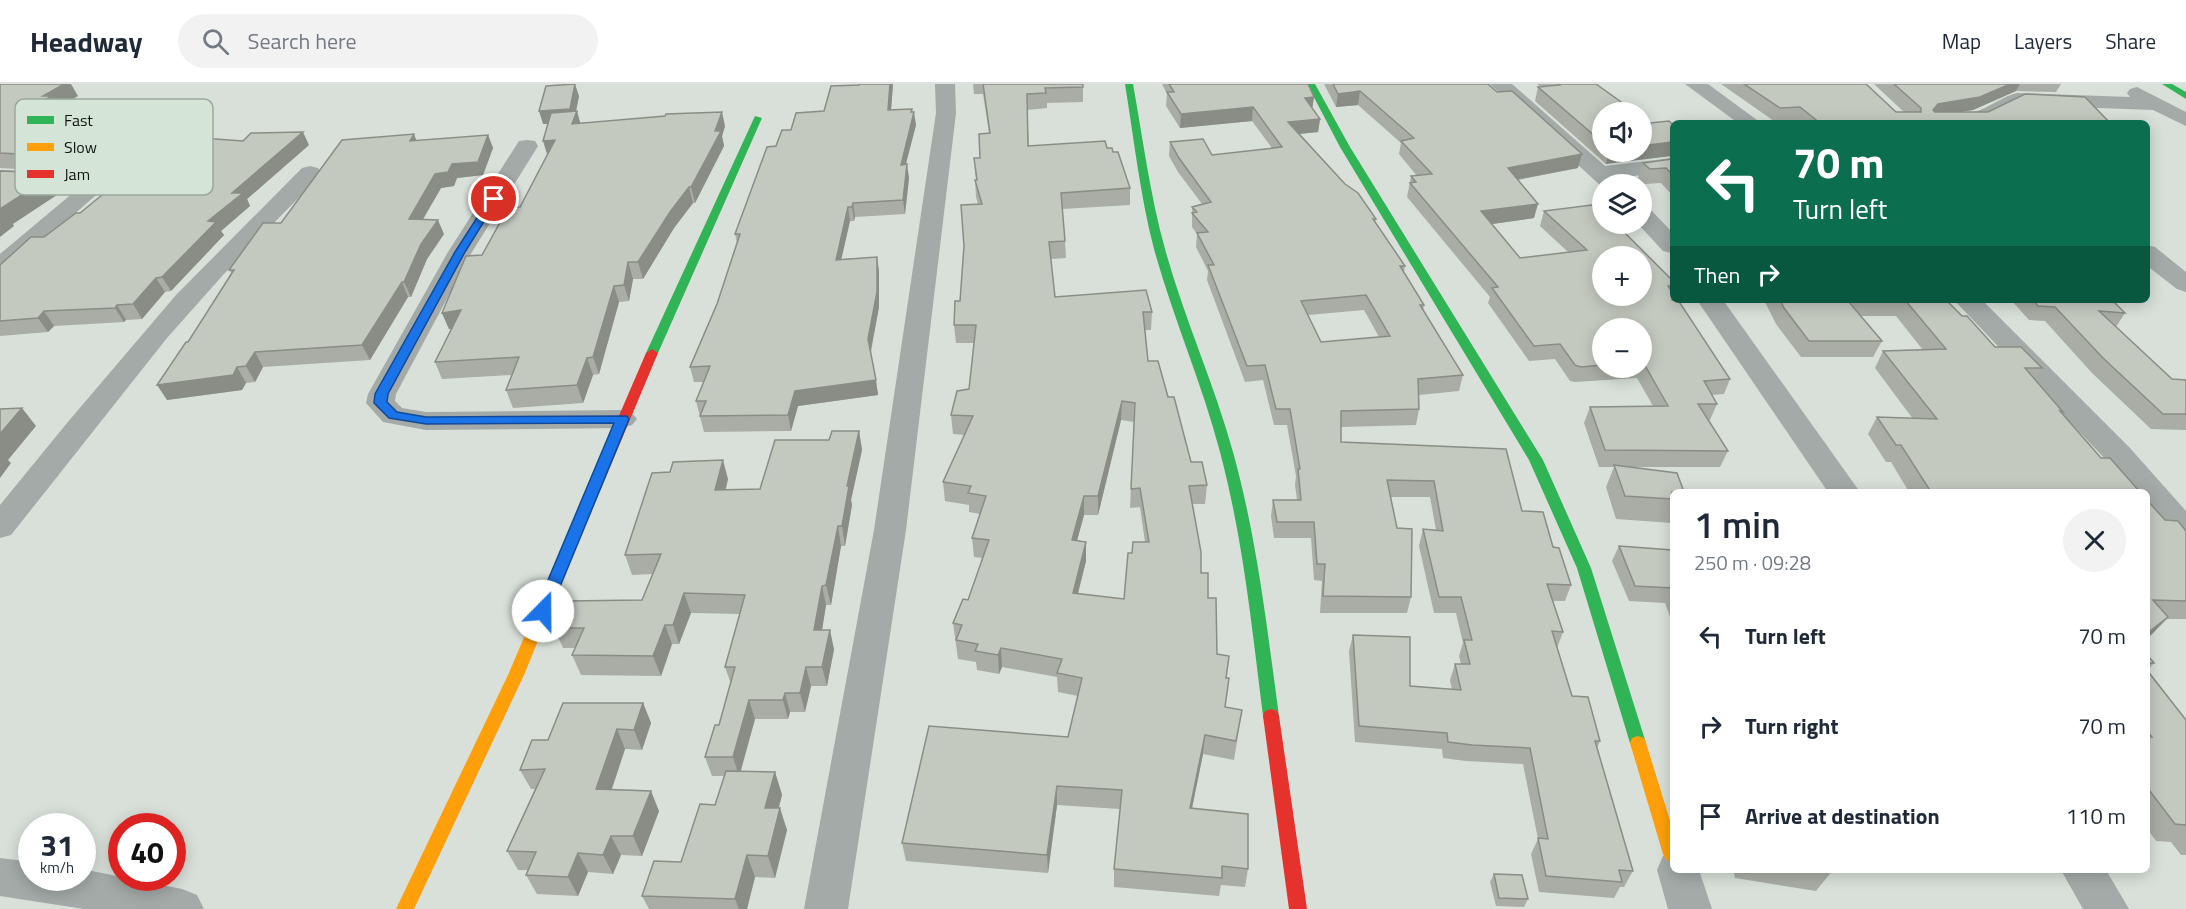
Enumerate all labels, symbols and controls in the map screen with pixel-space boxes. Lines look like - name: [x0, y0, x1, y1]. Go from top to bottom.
- search box: [178, 14, 598, 68]
- text: Headway: [30, 20, 142, 63]
- text: Search here: [247, 24, 357, 58]
- icon: search: [199, 25, 232, 58]
- text: Map: [1942, 25, 1981, 57]
- text: Layers: [2014, 25, 2072, 57]
- text: Share: [2105, 25, 2156, 57]
- legend: [15, 99, 213, 195]
- map controls: [1592, 102, 1652, 378]
- button: sound: [1592, 102, 1652, 162]
- text: Fast: [64, 108, 93, 132]
- text: 70 m: [1793, 130, 1885, 194]
- text: Slow: [64, 135, 97, 159]
- icon: left: [1694, 144, 1772, 222]
- text: Jam: [64, 162, 90, 186]
- pin: [468, 173, 519, 224]
- button: layers: [1592, 174, 1652, 234]
- icon: arrive: [477, 182, 510, 215]
- text: Turn left: [1793, 188, 1887, 229]
- button: +: [1592, 246, 1652, 306]
- text: Then: [1694, 258, 1740, 292]
- icon: right: [1752, 258, 1785, 291]
- button: −: [1592, 318, 1652, 378]
- text: 1 min: [1694, 497, 1781, 552]
- button: close: [2063, 509, 2126, 572]
- text: 250 m · 09:28: [1694, 547, 1811, 578]
- position arrow: [511, 579, 575, 643]
- text: Turn left: [1745, 619, 1826, 653]
- text: 70 m: [2078, 619, 2126, 653]
- icon: left: [1694, 620, 1727, 653]
- text: Turn right: [1745, 709, 1839, 743]
- text: 70 m: [2078, 709, 2126, 743]
- icon: right: [1694, 710, 1727, 743]
- text: Arrive at destination: [1745, 799, 1940, 833]
- text: 110 m: [2066, 799, 2126, 833]
- icon: arrive: [1694, 800, 1727, 833]
- speed limit sign: 40: [108, 813, 186, 891]
- text: 31: [40, 822, 74, 868]
- text: km/h: [40, 856, 74, 879]

